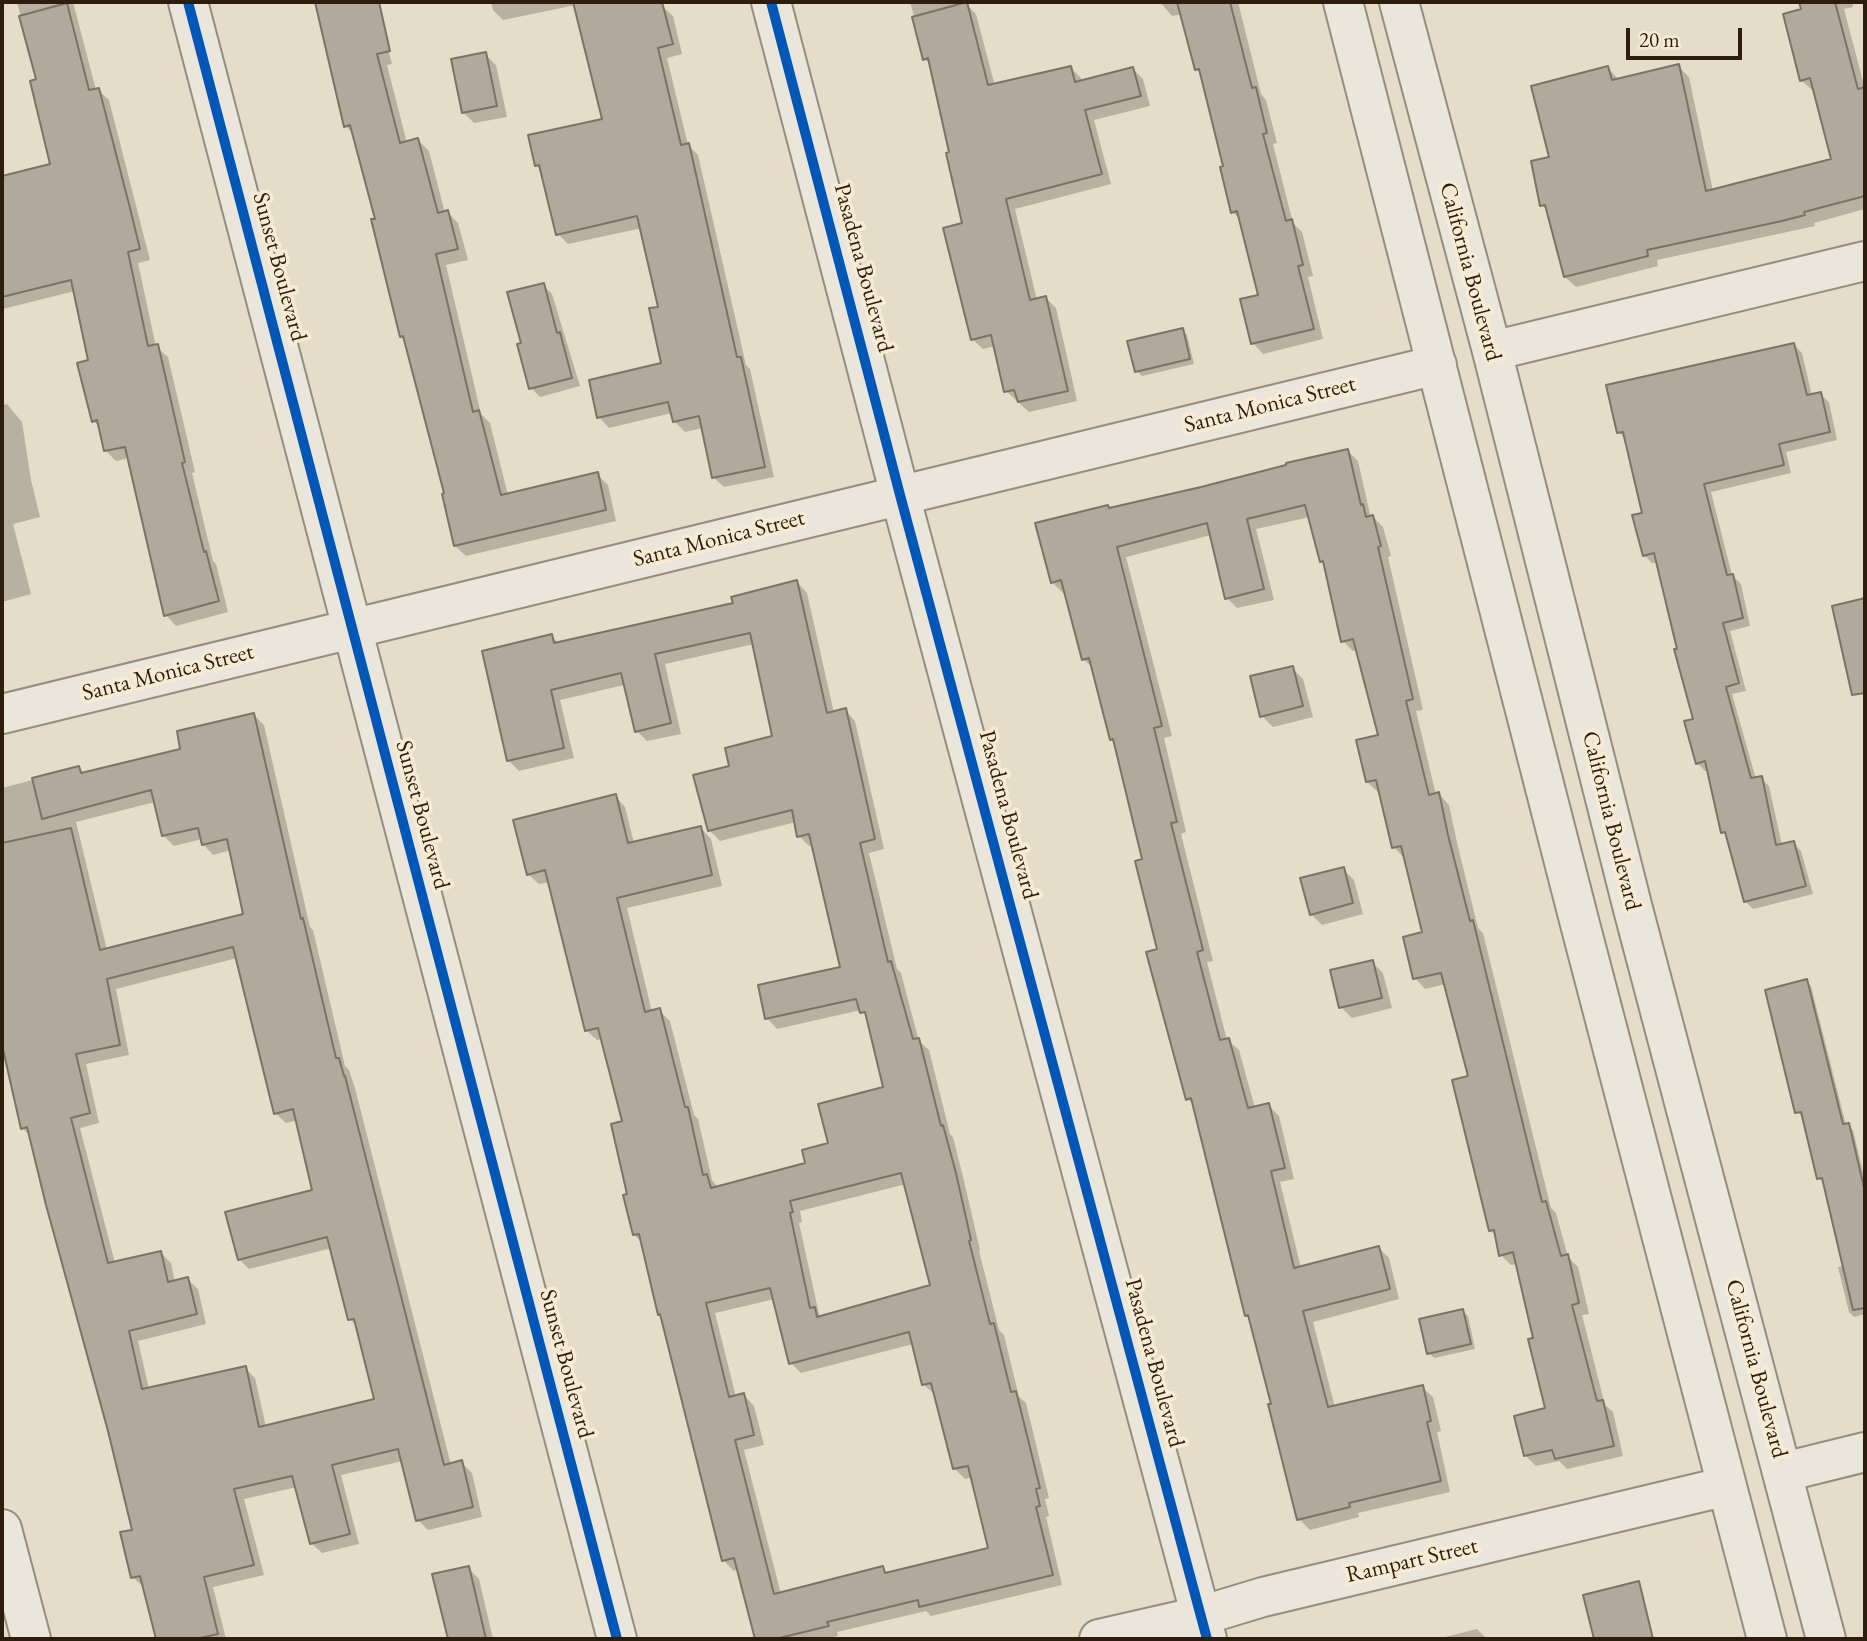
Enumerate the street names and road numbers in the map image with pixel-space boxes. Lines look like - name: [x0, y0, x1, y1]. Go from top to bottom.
- street label: California Boulevard: [1433, 180, 1507, 364]
- street label: Pasadena Boulevard: [827, 181, 899, 355]
- street label: Sunset Boulevard: [246, 190, 312, 344]
- street label: Santa Monica Street: [1181, 370, 1359, 440]
- street label: Santa Monica Street: [630, 504, 808, 574]
- street label: Santa Monica Street: [79, 638, 257, 708]
- street label: Pasadena Boulevard: [972, 728, 1044, 902]
- street label: California Boulevard: [1575, 729, 1647, 913]
- street label: Sunset Boulevard: [389, 738, 455, 892]
- street label: Pasadena Boulevard: [1118, 1276, 1190, 1450]
- street label: California Boulevard: [1719, 1277, 1793, 1461]
- street label: Sunset Boulevard: [533, 1287, 599, 1441]
- street label: Rampart Street: [1344, 1532, 1480, 1590]

